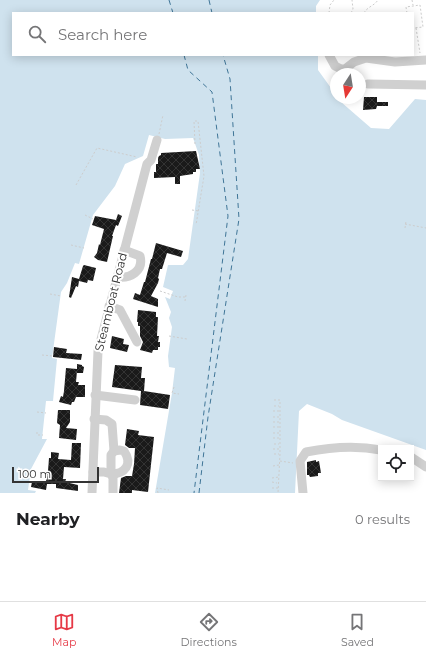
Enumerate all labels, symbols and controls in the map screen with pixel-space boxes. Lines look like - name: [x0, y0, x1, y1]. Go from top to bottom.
- search box: [12, 12, 414, 56]
- icon: search: [26, 23, 48, 45]
- text: Search here: [58, 25, 147, 44]
- north arrow: [330, 68, 366, 104]
- street label: Steamboat Road: [91, 251, 130, 353]
- map controls: [378, 445, 414, 481]
- button: locate: [378, 445, 414, 481]
- scale bar: [12, 465, 99, 484]
- text: 100 m: [18, 467, 51, 481]
- text: Nearby: [16, 509, 80, 529]
- text: 0 results: [355, 511, 410, 527]
- tab: Map: [52, 611, 76, 649]
- tab: Directions: [181, 611, 237, 649]
- tab: Saved: [341, 611, 374, 649]

